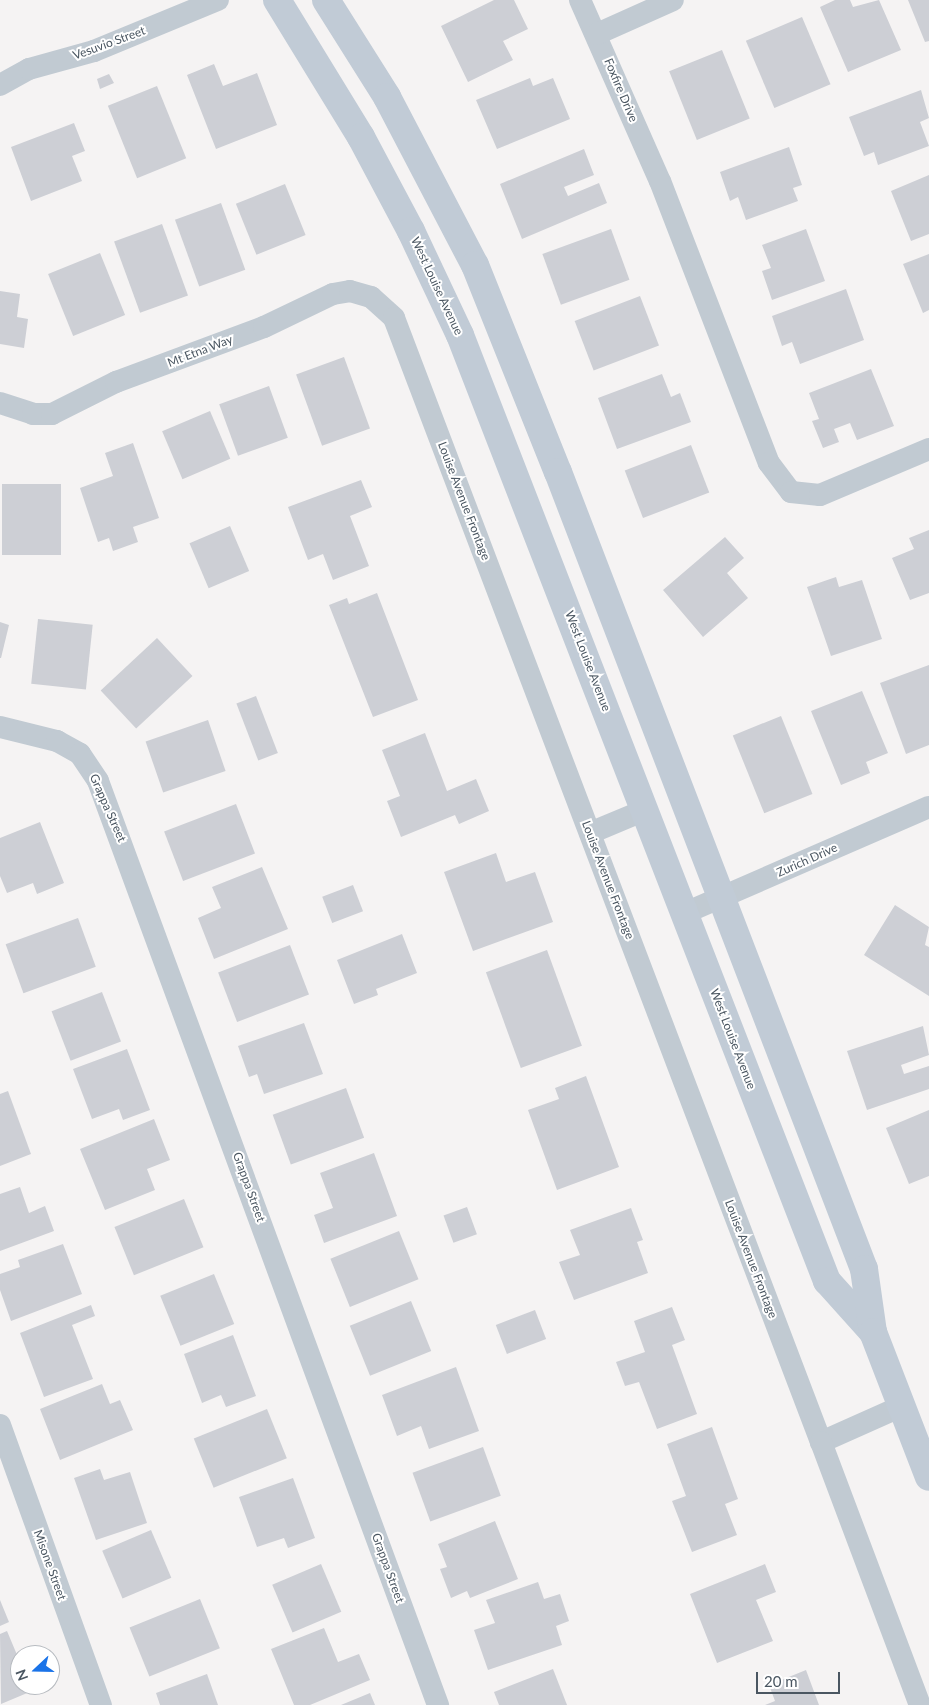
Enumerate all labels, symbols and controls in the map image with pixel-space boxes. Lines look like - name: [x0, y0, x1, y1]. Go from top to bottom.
- street label: Vesuvio Street: [71, 23, 147, 63]
- street label: Foxfire Drive: [601, 56, 641, 124]
- street label: West Louise Avenue: [408, 234, 466, 338]
- street label: Mt Etna Way: [165, 332, 235, 370]
- street label: Louise Avenue Frontage: [435, 440, 493, 562]
- street label: West Louise Avenue: [562, 608, 614, 714]
- street label: Grappa Street: [87, 772, 129, 844]
- street label: Louise Avenue Frontage: [579, 819, 637, 941]
- street label: Zurich Drive: [774, 840, 840, 880]
- street label: West Louise Avenue: [707, 986, 759, 1092]
- street label: Grappa Street: [230, 1150, 268, 1224]
- street label: Louise Avenue Frontage: [722, 1198, 780, 1320]
- street label: Misone Street: [31, 1528, 69, 1602]
- street label: Grappa Street: [369, 1531, 407, 1605]
- north arrow: [10, 1645, 60, 1695]
- scale bar: [759, 1662, 843, 1694]
- text: N: [12, 1667, 31, 1683]
- text: 20 m: [764, 1672, 798, 1690]

